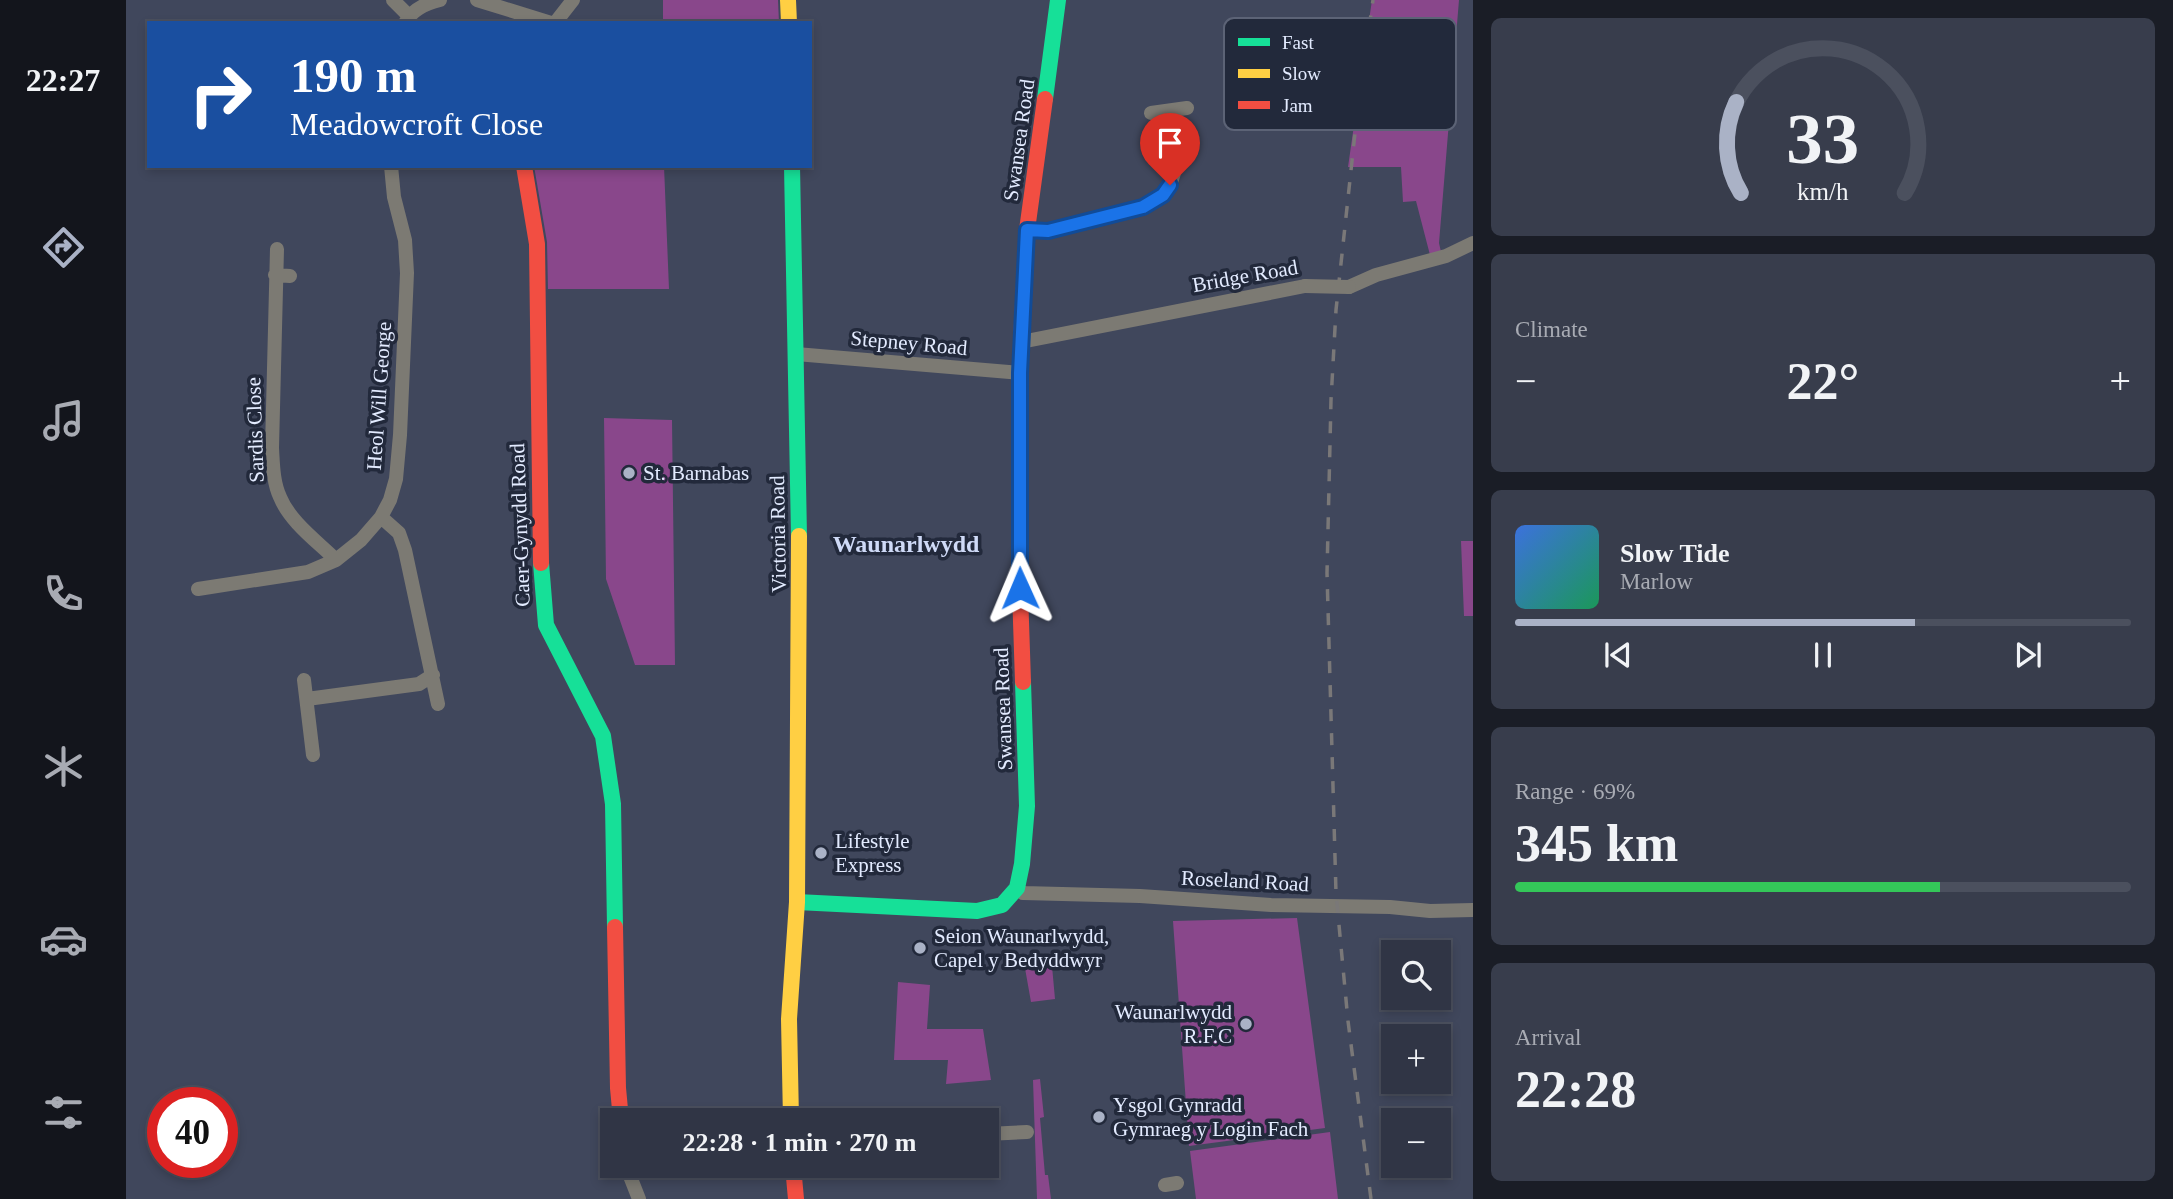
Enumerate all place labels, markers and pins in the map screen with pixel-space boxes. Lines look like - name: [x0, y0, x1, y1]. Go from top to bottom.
- pin: [1140, 113, 1200, 185]
- place label: St. Barnabas: [643, 461, 749, 485]
- marker: St. Barnabas: [621, 465, 637, 481]
- place label: Lifestyle Express: [835, 829, 910, 877]
- marker: Lifestyle Express: [813, 845, 829, 861]
- place label: Seion Waunarlwydd, Capel y Bedyddwyr: [934, 924, 1109, 972]
- marker: Seion Waunarlwydd, Capel y Bedyddwyr: [912, 940, 928, 956]
- place label: Waunarlwydd R.F.C: [1115, 1000, 1232, 1048]
- marker: Waunarlwydd R.F.C: [1238, 1016, 1254, 1032]
- place label: Ysgol Gynradd Gymraeg y Login Fach: [1113, 1093, 1309, 1141]
- marker: Ysgol Gynradd Gymraeg y Login Fach: [1091, 1109, 1107, 1125]

